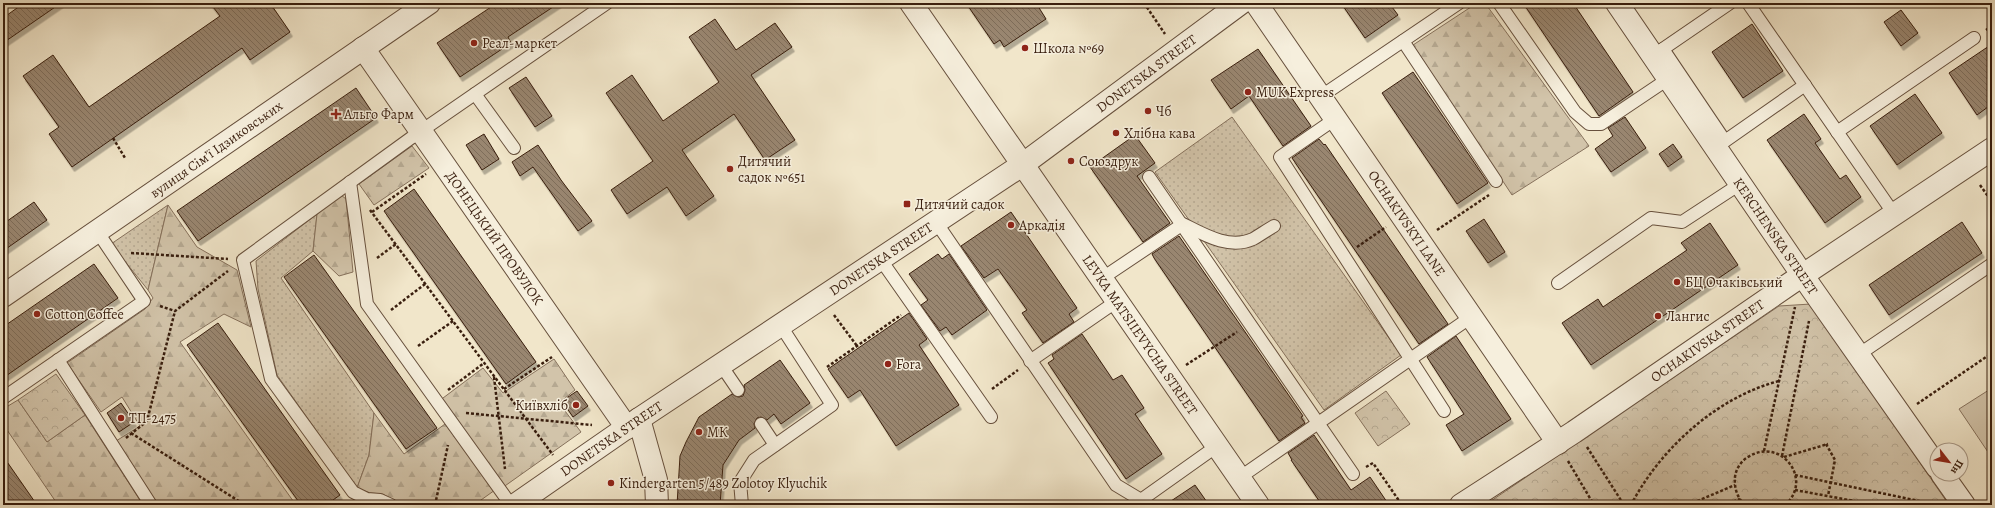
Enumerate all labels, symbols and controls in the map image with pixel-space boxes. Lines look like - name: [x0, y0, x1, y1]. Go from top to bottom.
- street label: DONETSKA STREET: [1092, 30, 1201, 117]
- place label: Реал-маркет: [482, 34, 557, 53]
- marker: Реал-маркет: [469, 38, 479, 48]
- place label: Школа №69: [1033, 39, 1104, 58]
- marker: Школа №69: [1020, 43, 1030, 53]
- place label: MUK Express: [1256, 83, 1334, 102]
- marker: MUK Express: [1243, 87, 1253, 97]
- street label: вулиця Сімʼї Ідзиковських: [146, 96, 286, 202]
- place label: Чб: [1156, 102, 1172, 121]
- place label: Альго Фарм: [343, 105, 414, 124]
- marker: Чб: [1143, 106, 1153, 116]
- marker: Альго Фарм: [331, 109, 341, 119]
- place label: Хлібна кава: [1124, 124, 1196, 143]
- marker: Хлібна кава: [1111, 128, 1121, 138]
- place label: Дитячий садок №651: [738, 152, 805, 187]
- place label: Союздрук: [1079, 152, 1138, 171]
- marker: Союздрук: [1066, 156, 1076, 166]
- marker: Дитячий садок №651: [725, 164, 735, 174]
- street label: ДОНЕЦЬКИЙ ПРОВУЛОК: [441, 167, 548, 309]
- street label: OCHAKIVSKYI LANE: [1364, 167, 1450, 280]
- street label: KERCHENSKA STREET: [1729, 174, 1822, 299]
- place label: Дитячий садок: [915, 195, 1005, 214]
- marker: Дитячий садок: [902, 199, 912, 209]
- place label: Аркадія: [1018, 216, 1066, 235]
- street label: DONETSKA STREET: [826, 218, 937, 300]
- marker: Аркадія: [1006, 220, 1016, 230]
- street label: LEVKA MATSIIEVYCHA STREET: [1078, 251, 1202, 419]
- place label: БЦ Очаківський: [1685, 273, 1783, 292]
- marker: БЦ Очаківський: [1672, 277, 1682, 287]
- street label: OCHAKIVSKA STREET: [1647, 295, 1768, 387]
- place label: Cotton Coffee: [45, 305, 124, 324]
- place label: Лангис: [1666, 307, 1710, 326]
- marker: Cotton Coffee: [32, 309, 42, 319]
- marker: Лангис: [1653, 311, 1663, 321]
- place label: Fora: [896, 355, 922, 374]
- marker: Fora: [883, 359, 893, 369]
- place label: Київхліб: [515, 396, 568, 415]
- street label: DONETSKA STREET: [557, 397, 667, 481]
- marker: Київхліб: [571, 400, 581, 410]
- place label: ТП-2475: [129, 409, 176, 428]
- marker: ТП-2475: [116, 413, 126, 423]
- place label: МК: [707, 423, 728, 442]
- marker: МК: [694, 427, 704, 437]
- north arrow: [1929, 442, 1969, 482]
- text: Пн: [1947, 457, 1967, 477]
- place label: Kindergarten 5/489 Zolotoy Klyuchik: [619, 474, 827, 493]
- marker: Kindergarten 5/489 Zolotoy Klyuchik: [606, 478, 616, 488]

